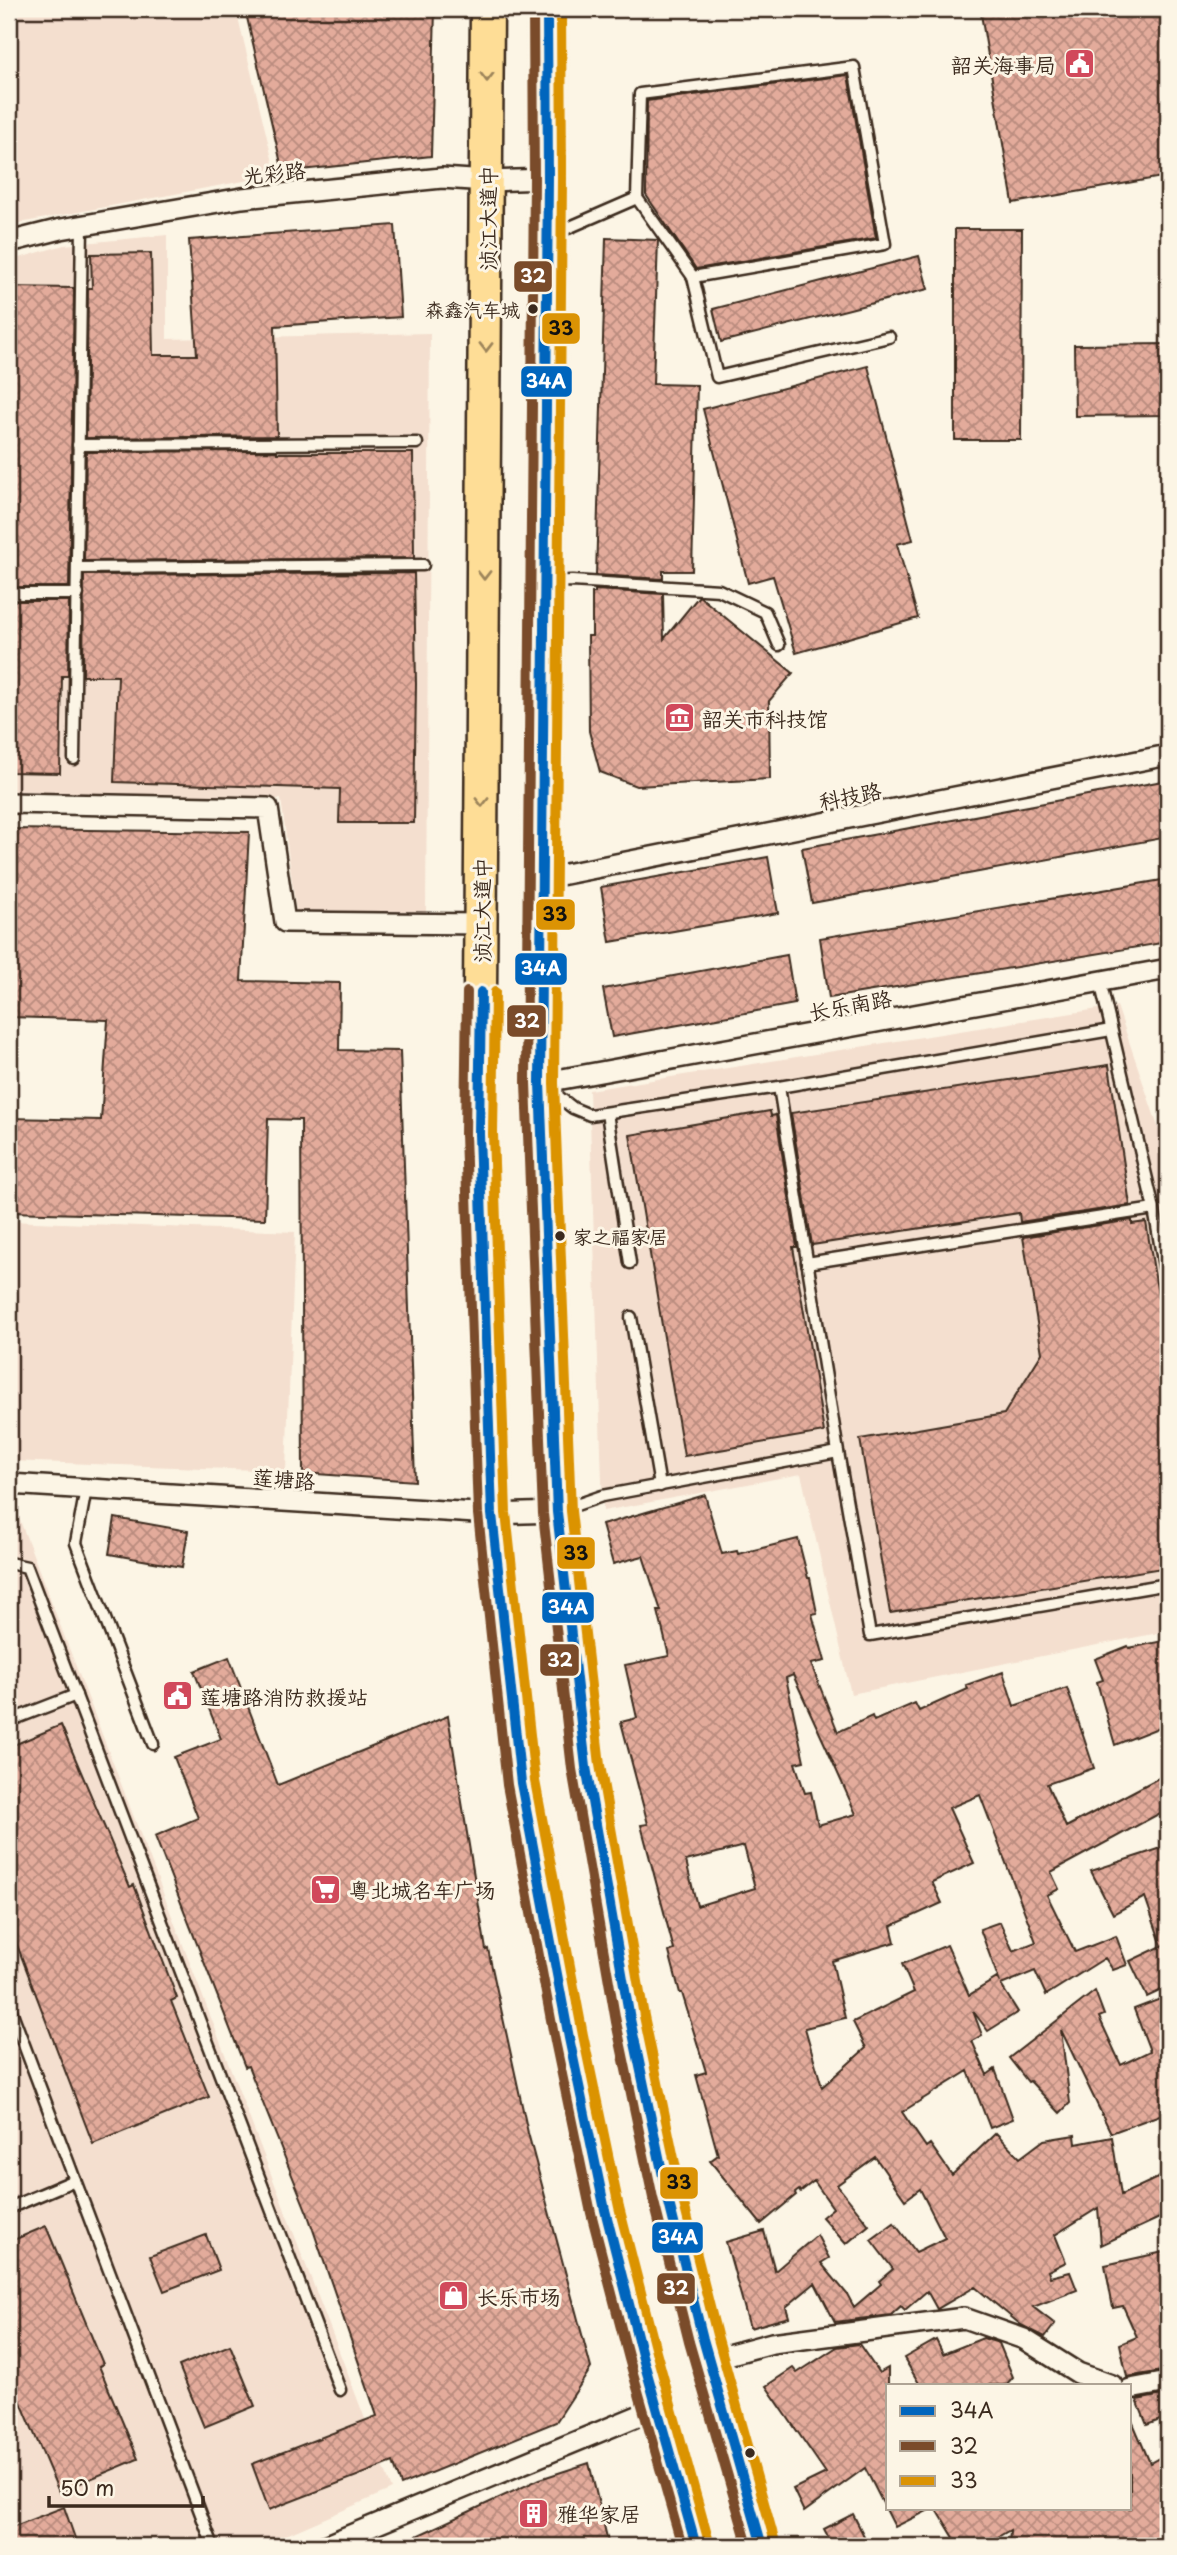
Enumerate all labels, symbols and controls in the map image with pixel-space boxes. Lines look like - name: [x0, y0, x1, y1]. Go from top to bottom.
- public building icon: 韶关海事局: [1062, 47, 1096, 81]
- place label: 韶关海事局: [951, 48, 1056, 80]
- one-way arrow: [479, 72, 495, 83]
- street label: 光彩路: [241, 153, 307, 191]
- street label: 浈江大道中: [471, 166, 503, 271]
- line badge: 32: [513, 260, 553, 293]
- text: 32: [520, 261, 546, 289]
- place label: 森鑫汽车城: [425, 295, 520, 323]
- marker: 森鑫汽车城: [526, 302, 540, 316]
- line badge: 33: [541, 312, 581, 345]
- text: 33: [549, 313, 573, 341]
- one-way arrow: [478, 342, 494, 353]
- line badge: 34A: [520, 365, 573, 398]
- text: 34A: [526, 366, 566, 394]
- one-way arrow: [476, 570, 492, 580]
- museum icon: 韶关市科技馆: [662, 701, 696, 735]
- place label: 韶关市科技馆: [702, 702, 828, 734]
- street label: 科技路: [816, 773, 884, 817]
- one-way arrow: [474, 797, 490, 808]
- street label: 浈江大道中: [465, 858, 497, 963]
- line badge: 33: [535, 898, 576, 931]
- text: 33: [543, 899, 567, 927]
- line badge: 34A: [514, 952, 568, 986]
- text: 34A: [521, 953, 561, 981]
- street label: 长乐南路: [806, 981, 894, 1027]
- line badge: 32: [506, 1004, 547, 1038]
- text: 32: [514, 1006, 540, 1034]
- place label: 家之福家居: [573, 1222, 668, 1250]
- marker: 家之福家居: [553, 1229, 567, 1243]
- street label: 莲塘路: [251, 1460, 317, 1496]
- line badge: 33: [556, 1536, 596, 1570]
- text: 33: [564, 1538, 588, 1566]
- line badge: 34A: [541, 1591, 595, 1624]
- text: 34A: [548, 1592, 588, 1620]
- line badge: 32: [539, 1643, 580, 1677]
- text: 32: [547, 1645, 573, 1673]
- public building icon: 莲塘路消防救援站: [160, 1679, 194, 1713]
- place label: 莲塘路消防救援站: [200, 1680, 368, 1712]
- supermarket icon: 粤北城名车广场: [309, 1872, 343, 1906]
- place label: 粤北城名车广场: [349, 1873, 496, 1905]
- line badge: 33: [659, 2166, 699, 2200]
- text: 33: [667, 2167, 691, 2195]
- line badge: 34A: [651, 2221, 704, 2254]
- text: 34A: [658, 2222, 698, 2250]
- line badge: 32: [656, 2272, 696, 2305]
- text: 32: [663, 2273, 689, 2301]
- shop icon: 长乐市场: [437, 2279, 471, 2313]
- place label: 长乐市场: [477, 2280, 561, 2312]
- legend: [886, 2384, 1132, 2510]
- text: 34A: [950, 2393, 994, 2425]
- text: 32: [950, 2429, 978, 2461]
- unlabelled marker: [743, 2446, 757, 2460]
- text: 33: [950, 2463, 978, 2495]
- scale bar: [49, 2464, 203, 2508]
- text: 50 m: [60, 2471, 114, 2503]
- building icon: 雅华家居: [517, 2496, 551, 2530]
- place label: 雅华家居: [557, 2497, 641, 2529]

